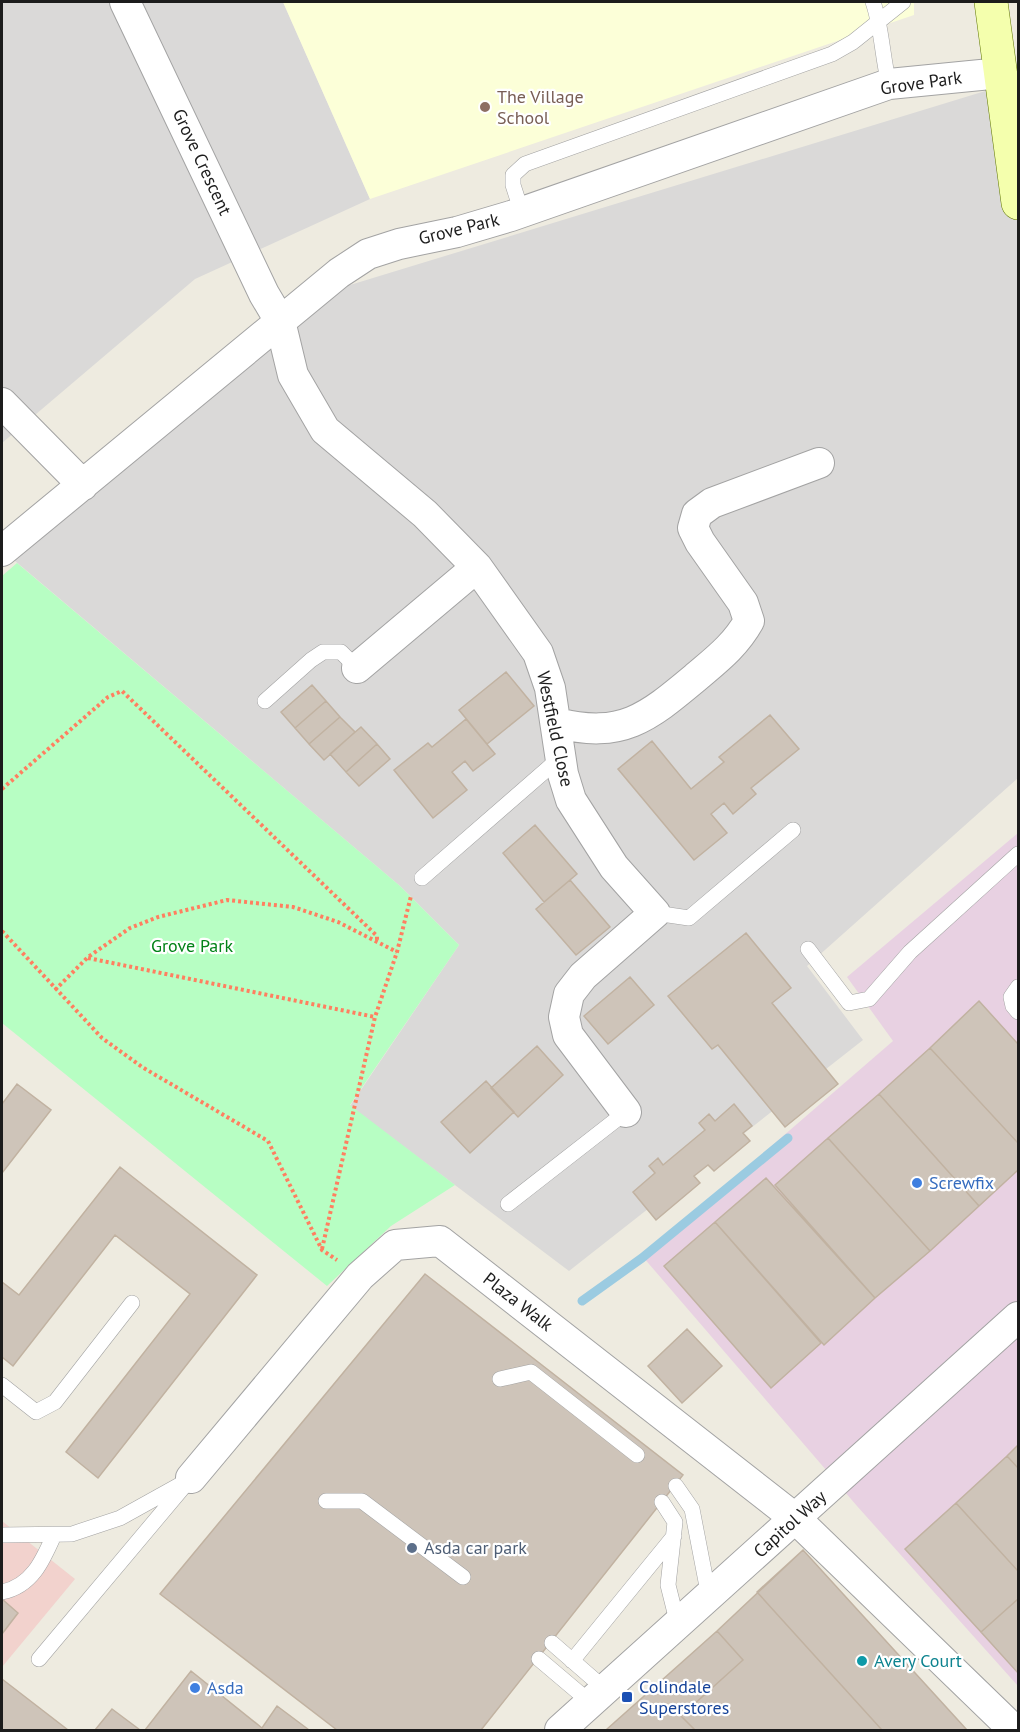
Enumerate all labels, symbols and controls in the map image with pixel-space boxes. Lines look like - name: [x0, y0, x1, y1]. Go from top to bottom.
- street label: Grove Park: [879, 65, 964, 100]
- place label: The Village School: [497, 85, 584, 129]
- marker: The Village School: [478, 100, 492, 114]
- street label: Grove Crescent: [168, 105, 237, 219]
- street label: Grove Park: [416, 207, 502, 250]
- street label: Westfield Close: [532, 669, 579, 789]
- park label: Grove Park: [151, 934, 233, 957]
- place label: Screwfix: [929, 1171, 994, 1194]
- marker: Screwfix: [910, 1176, 924, 1190]
- street label: Plaza Walk: [479, 1267, 558, 1336]
- street label: Capitol Way: [748, 1484, 831, 1562]
- place label: Asda car park: [424, 1536, 527, 1559]
- marker: Asda car park: [405, 1541, 419, 1555]
- place label: Avery Court: [874, 1649, 962, 1672]
- marker: Avery Court: [855, 1654, 869, 1668]
- place label: Colindale Superstores: [639, 1675, 729, 1719]
- place label: Asda: [207, 1676, 244, 1699]
- marker: Asda: [188, 1681, 202, 1695]
- marker: Colindale Superstores: [620, 1690, 634, 1704]

